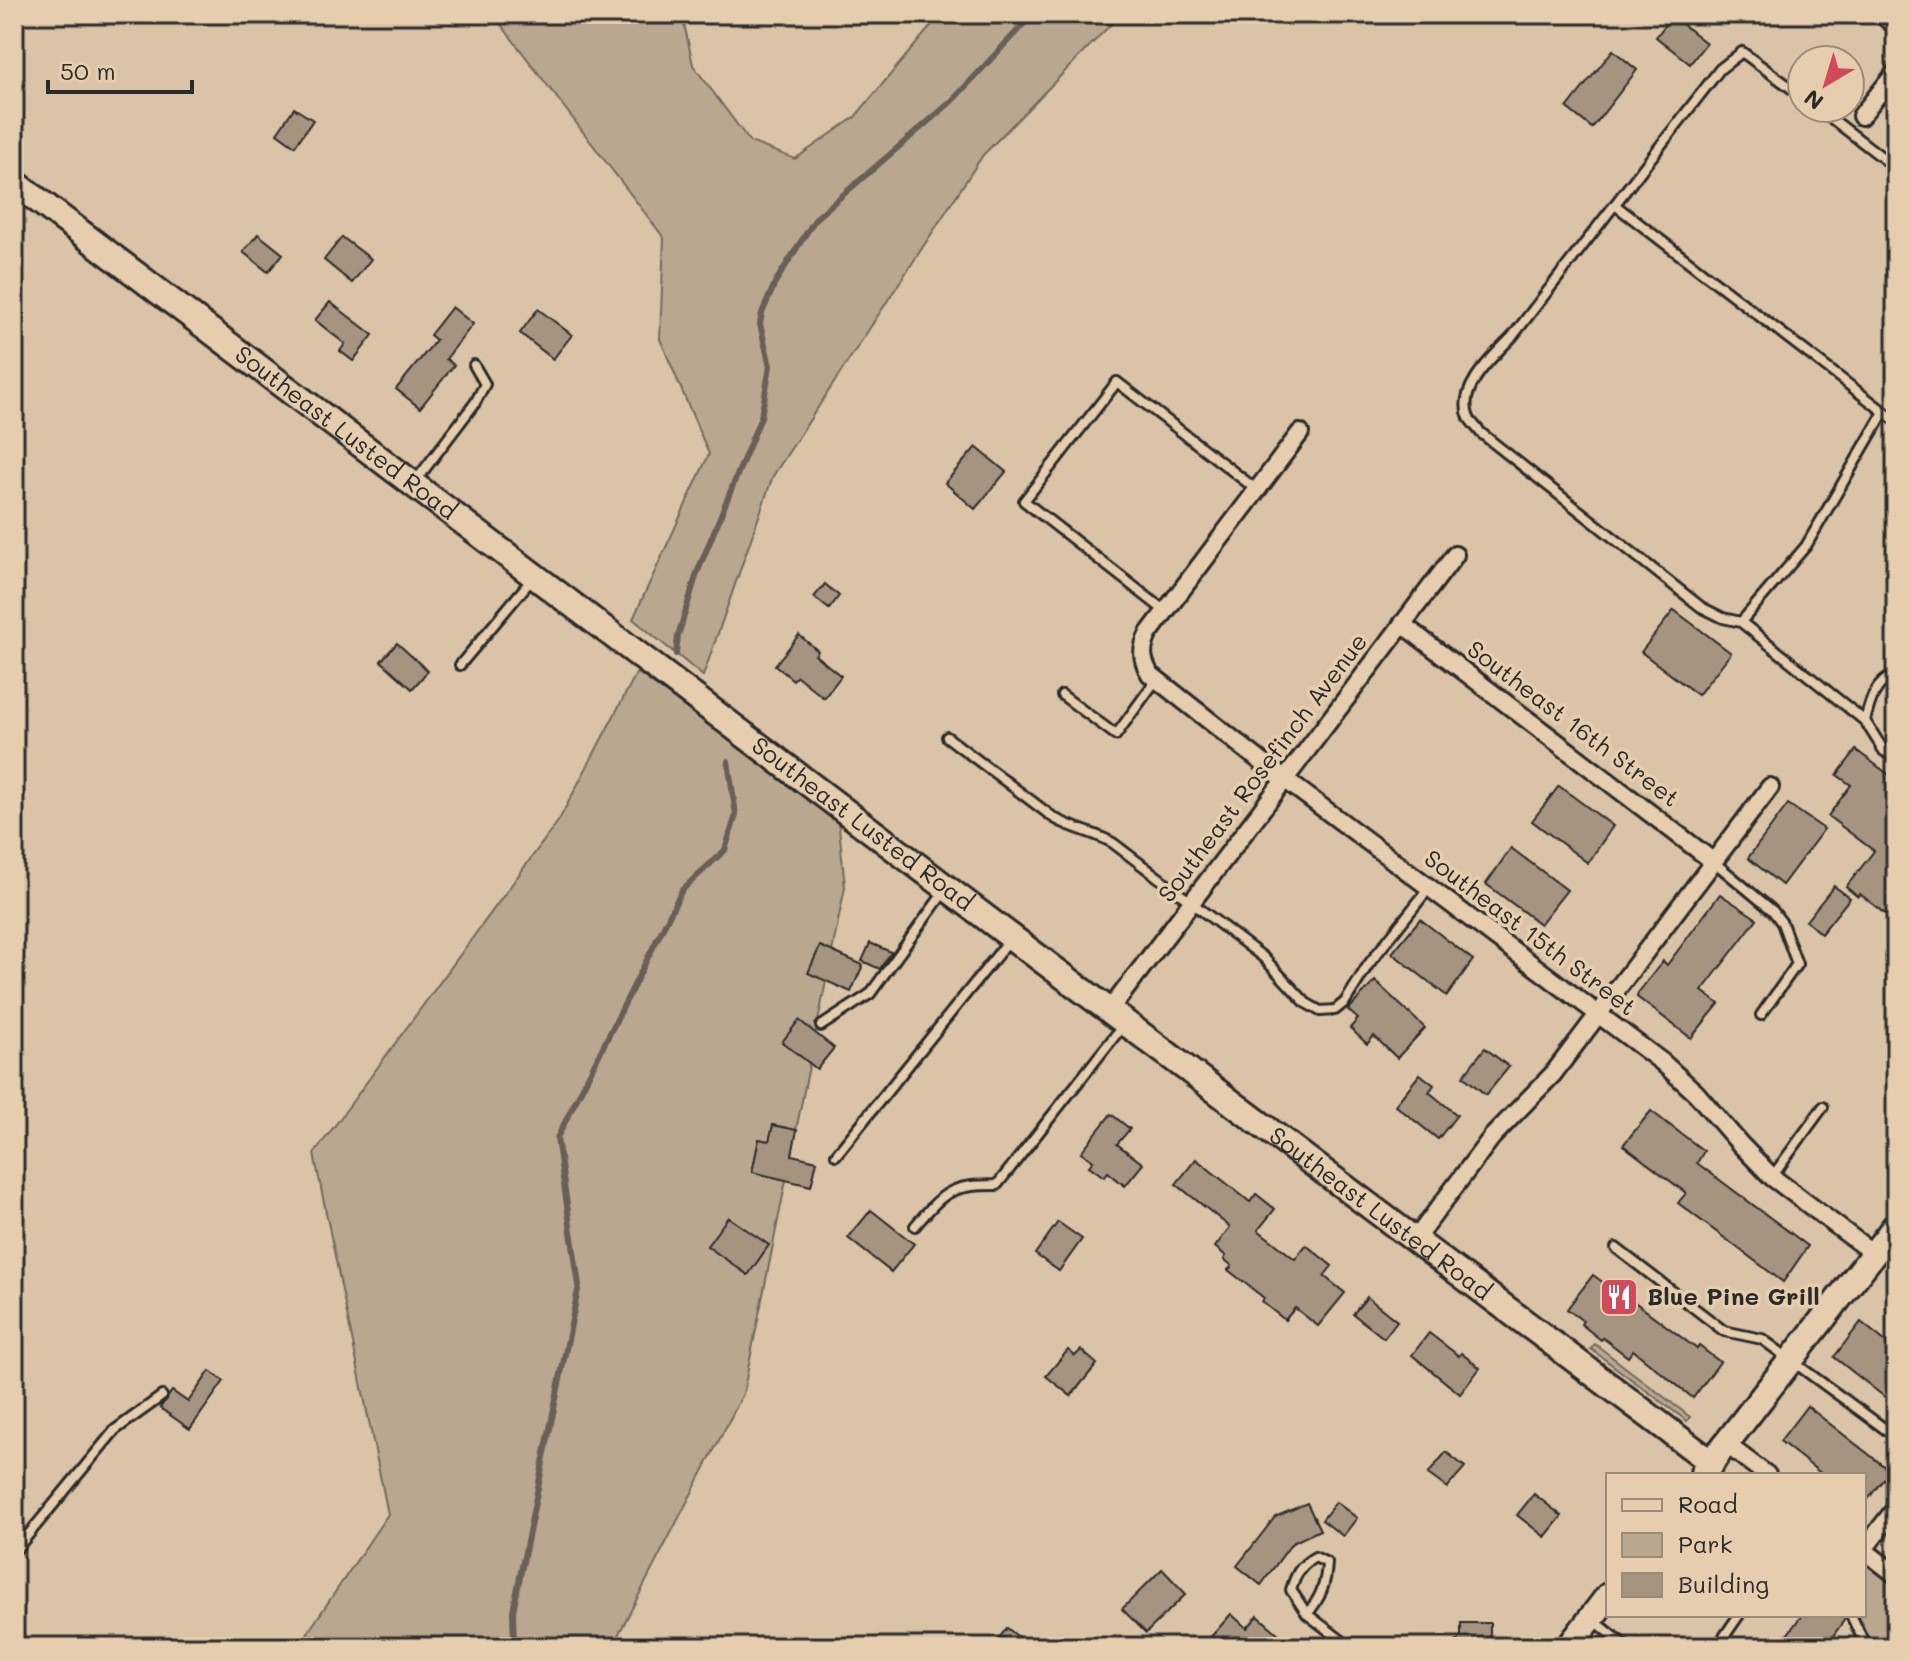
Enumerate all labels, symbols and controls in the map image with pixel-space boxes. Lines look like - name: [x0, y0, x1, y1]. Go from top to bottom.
- scale bar: [48, 44, 192, 94]
- north arrow: [1786, 44, 1866, 124]
- text: 50 m: [60, 55, 116, 86]
- text: N: [1798, 84, 1829, 117]
- street label: Southeast Lusted Road: [229, 338, 464, 526]
- street label: Southeast Rosefinch Avenue: [1150, 626, 1373, 908]
- street label: Southeast 16th Street: [1462, 633, 1686, 813]
- street label: Southeast Lusted Road: [746, 729, 980, 917]
- street label: Southeast 15th Street: [1419, 842, 1643, 1022]
- street label: Southeast Lusted Road: [1264, 1119, 1498, 1306]
- restaurant icon: Blue Pine Grill: [1598, 1276, 1640, 1318]
- place label: Blue Pine Grill: [1647, 1280, 1820, 1311]
- legend: [1606, 1473, 1866, 1617]
- text: Road: [1678, 1488, 1738, 1519]
- text: Park: [1678, 1528, 1732, 1559]
- text: Building: [1678, 1568, 1769, 1599]

